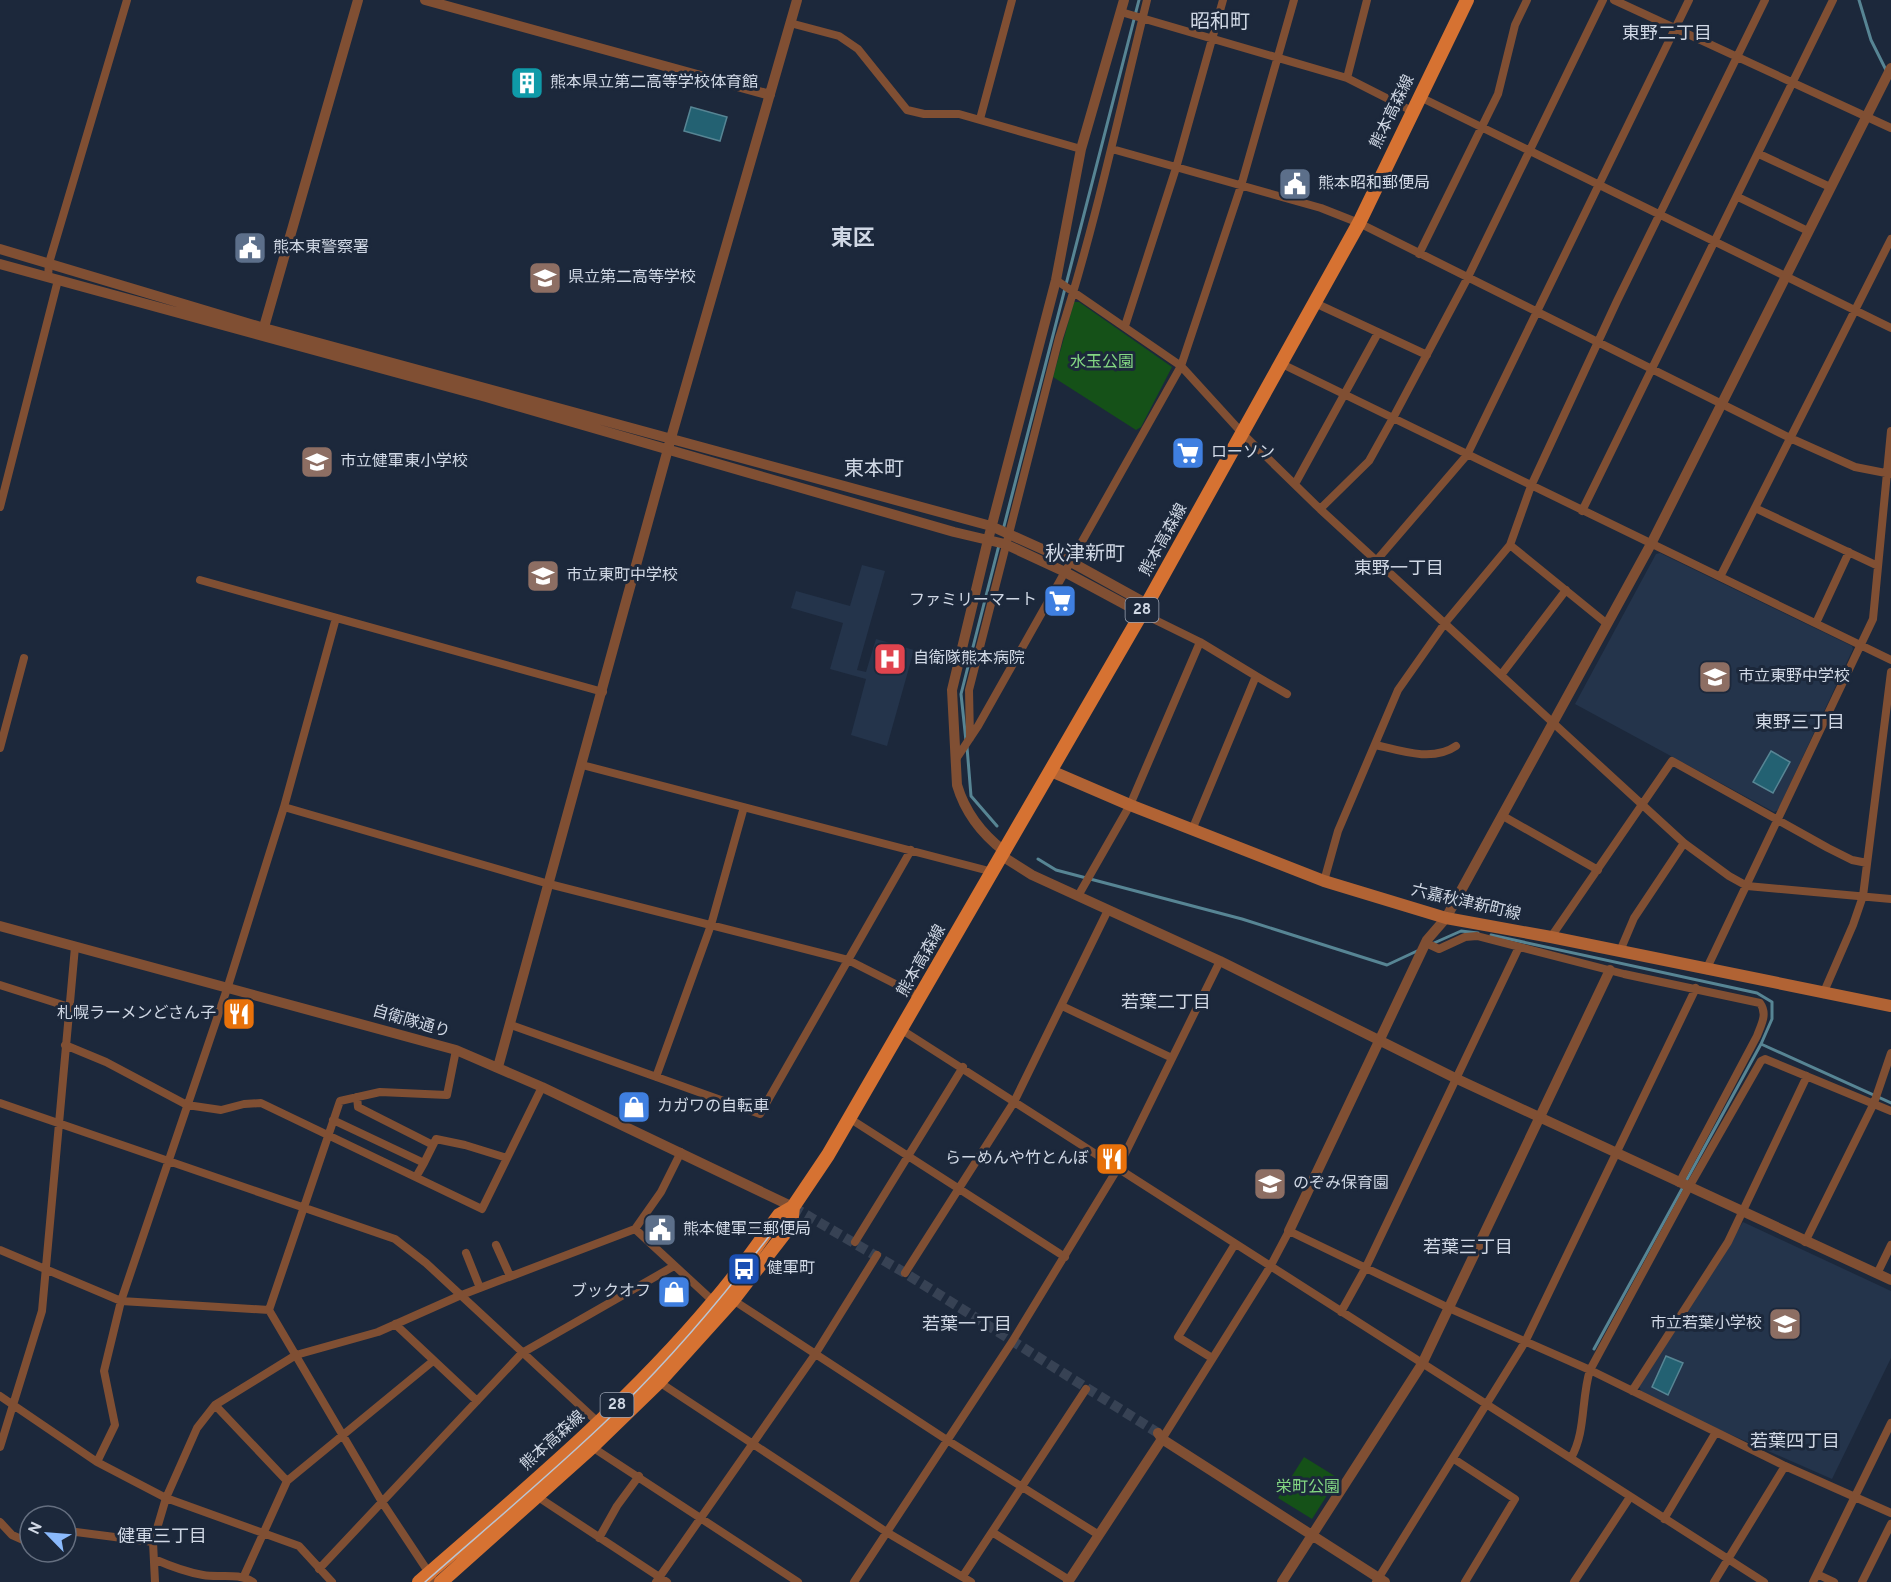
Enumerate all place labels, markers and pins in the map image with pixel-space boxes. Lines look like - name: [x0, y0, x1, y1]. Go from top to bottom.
- building icon: 熊本県立第二高等学校体育館: [509, 65, 545, 101]
- place label: 熊本県立第二高等学校体育館: [550, 73, 758, 93]
- public building icon: 熊本昭和郵便局: [1277, 166, 1313, 202]
- place label: 熊本昭和郵便局: [1318, 174, 1430, 194]
- public building icon: 熊本東警察署: [232, 230, 268, 266]
- place label: 熊本東警察署: [273, 238, 369, 258]
- school or university icon: 県立第二高等学校: [527, 260, 563, 296]
- place label: 県立第二高等学校: [568, 268, 696, 288]
- supermarket icon: ローソン: [1170, 435, 1206, 471]
- place label: ローソン: [1211, 443, 1275, 463]
- school or university icon: 市立健軍東小学校: [299, 444, 335, 480]
- place label: 市立健軍東小学校: [340, 452, 468, 472]
- school or university icon: 市立東町中学校: [525, 558, 561, 594]
- place label: 市立東町中学校: [566, 566, 678, 586]
- supermarket icon: ファミリーマート: [1042, 583, 1078, 619]
- place label: ファミリーマート: [909, 591, 1037, 611]
- hospital icon: 自衛隊熊本病院: [872, 641, 908, 677]
- place label: 自衛隊熊本病院: [913, 649, 1025, 669]
- school or university icon: 市立東野中学校: [1697, 659, 1733, 695]
- place label: 市立東野中学校: [1738, 667, 1850, 687]
- restaurant icon: 札幌ラーメンどさん子: [221, 996, 257, 1032]
- place label: 札幌ラーメンどさん子: [57, 1004, 216, 1024]
- shop icon: カガワの自転車: [616, 1089, 652, 1125]
- place label: カガワの自転車: [657, 1097, 769, 1117]
- restaurant icon: らーめんや竹とんぼ: [1094, 1141, 1130, 1177]
- place label: らーめんや竹とんぼ: [945, 1149, 1089, 1169]
- school or university icon: のぞみ保育園: [1252, 1166, 1288, 1202]
- place label: のぞみ保育園: [1293, 1174, 1389, 1194]
- public building icon: 熊本健軍三郵便局: [642, 1212, 678, 1248]
- place label: 熊本健軍三郵便局: [683, 1220, 811, 1240]
- bus stop icon: 健軍町: [726, 1251, 762, 1287]
- place label: 健軍町: [767, 1259, 815, 1279]
- shop icon: ブックオフ: [656, 1274, 692, 1310]
- place label: ブックオフ: [571, 1282, 651, 1302]
- school or university icon: 市立若葉小学校: [1767, 1306, 1803, 1342]
- place label: 市立若葉小学校: [1650, 1314, 1762, 1334]

